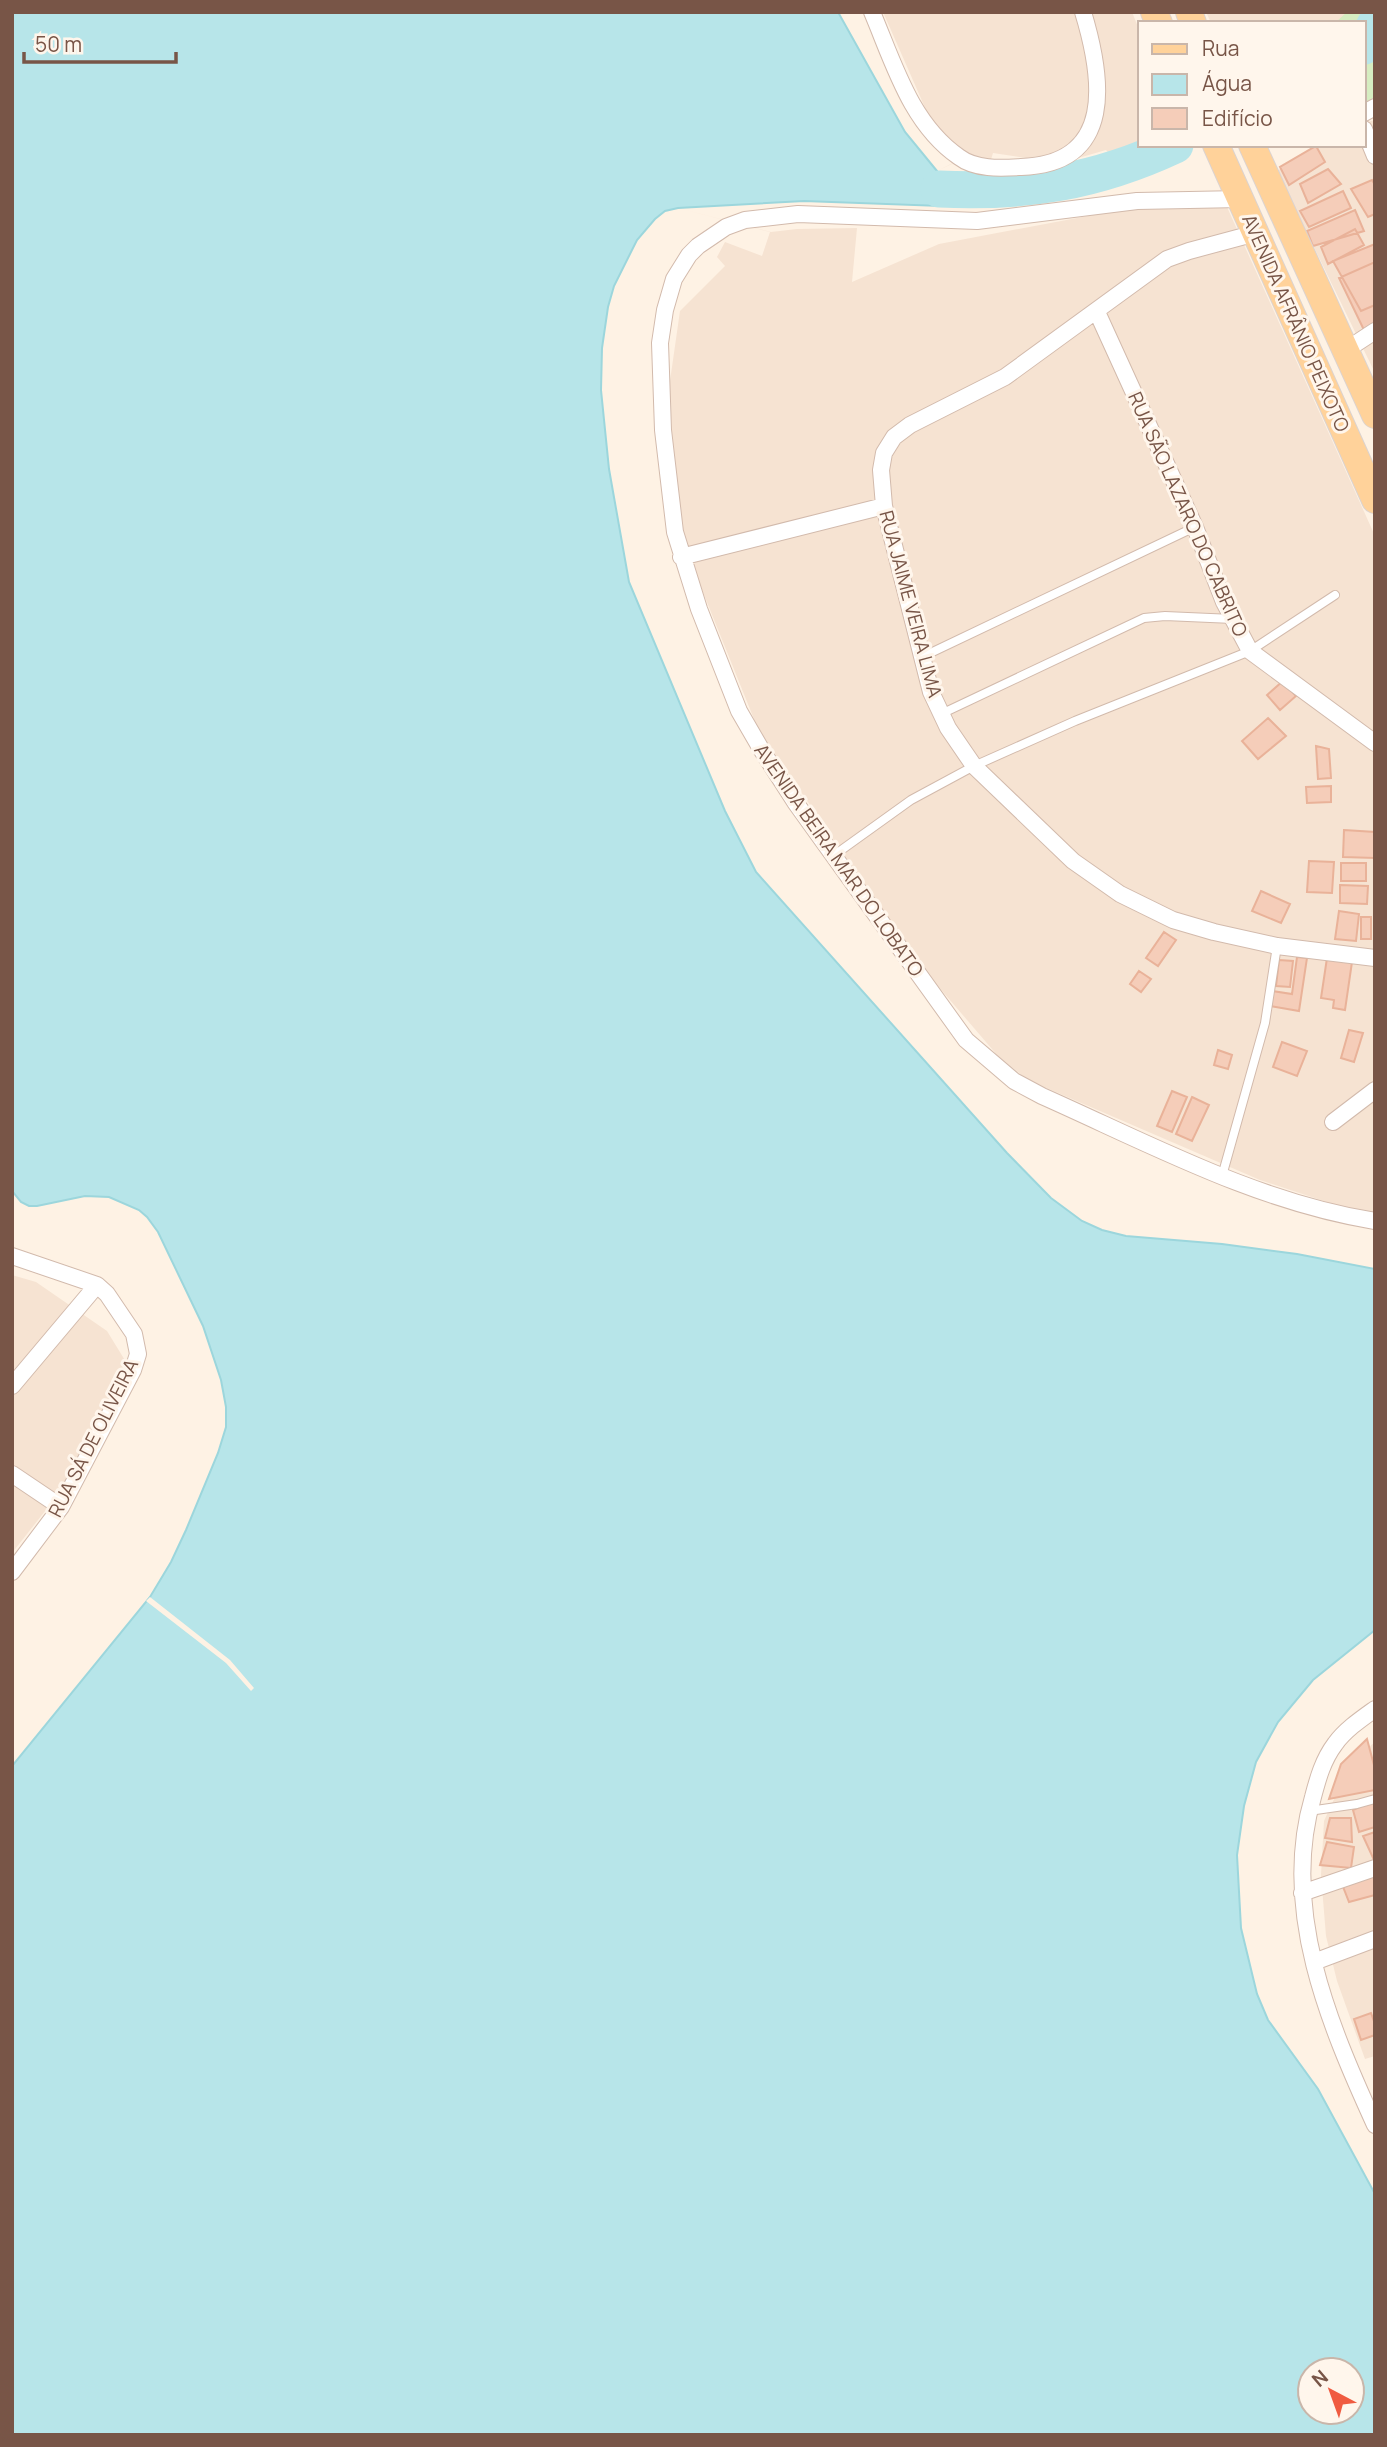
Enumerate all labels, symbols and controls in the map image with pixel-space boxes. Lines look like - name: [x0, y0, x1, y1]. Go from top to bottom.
- scale bar: [24, 21, 177, 65]
- legend: [1138, 21, 1366, 147]
- text: 50 m: [35, 30, 82, 58]
- text: Rua: [1202, 34, 1239, 62]
- text: Água: [1202, 69, 1252, 97]
- text: Edifício: [1202, 104, 1273, 132]
- street label: AVENIDA AFRÂNIO PEIXOTO: [1236, 210, 1356, 436]
- street label: RUA SÃO LAZARO DO CABRITO: [1122, 388, 1254, 641]
- street label: RUA JAIME VEIRA LIMA: [873, 508, 949, 700]
- street label: AVENIDA BEIRA MAR DO LOBATO: [749, 739, 930, 982]
- street label: RUA SÁ DE OLIVEIRA: [42, 1355, 144, 1521]
- north arrow: [1296, 2356, 1366, 2426]
- text: N: [1306, 2364, 1334, 2392]

